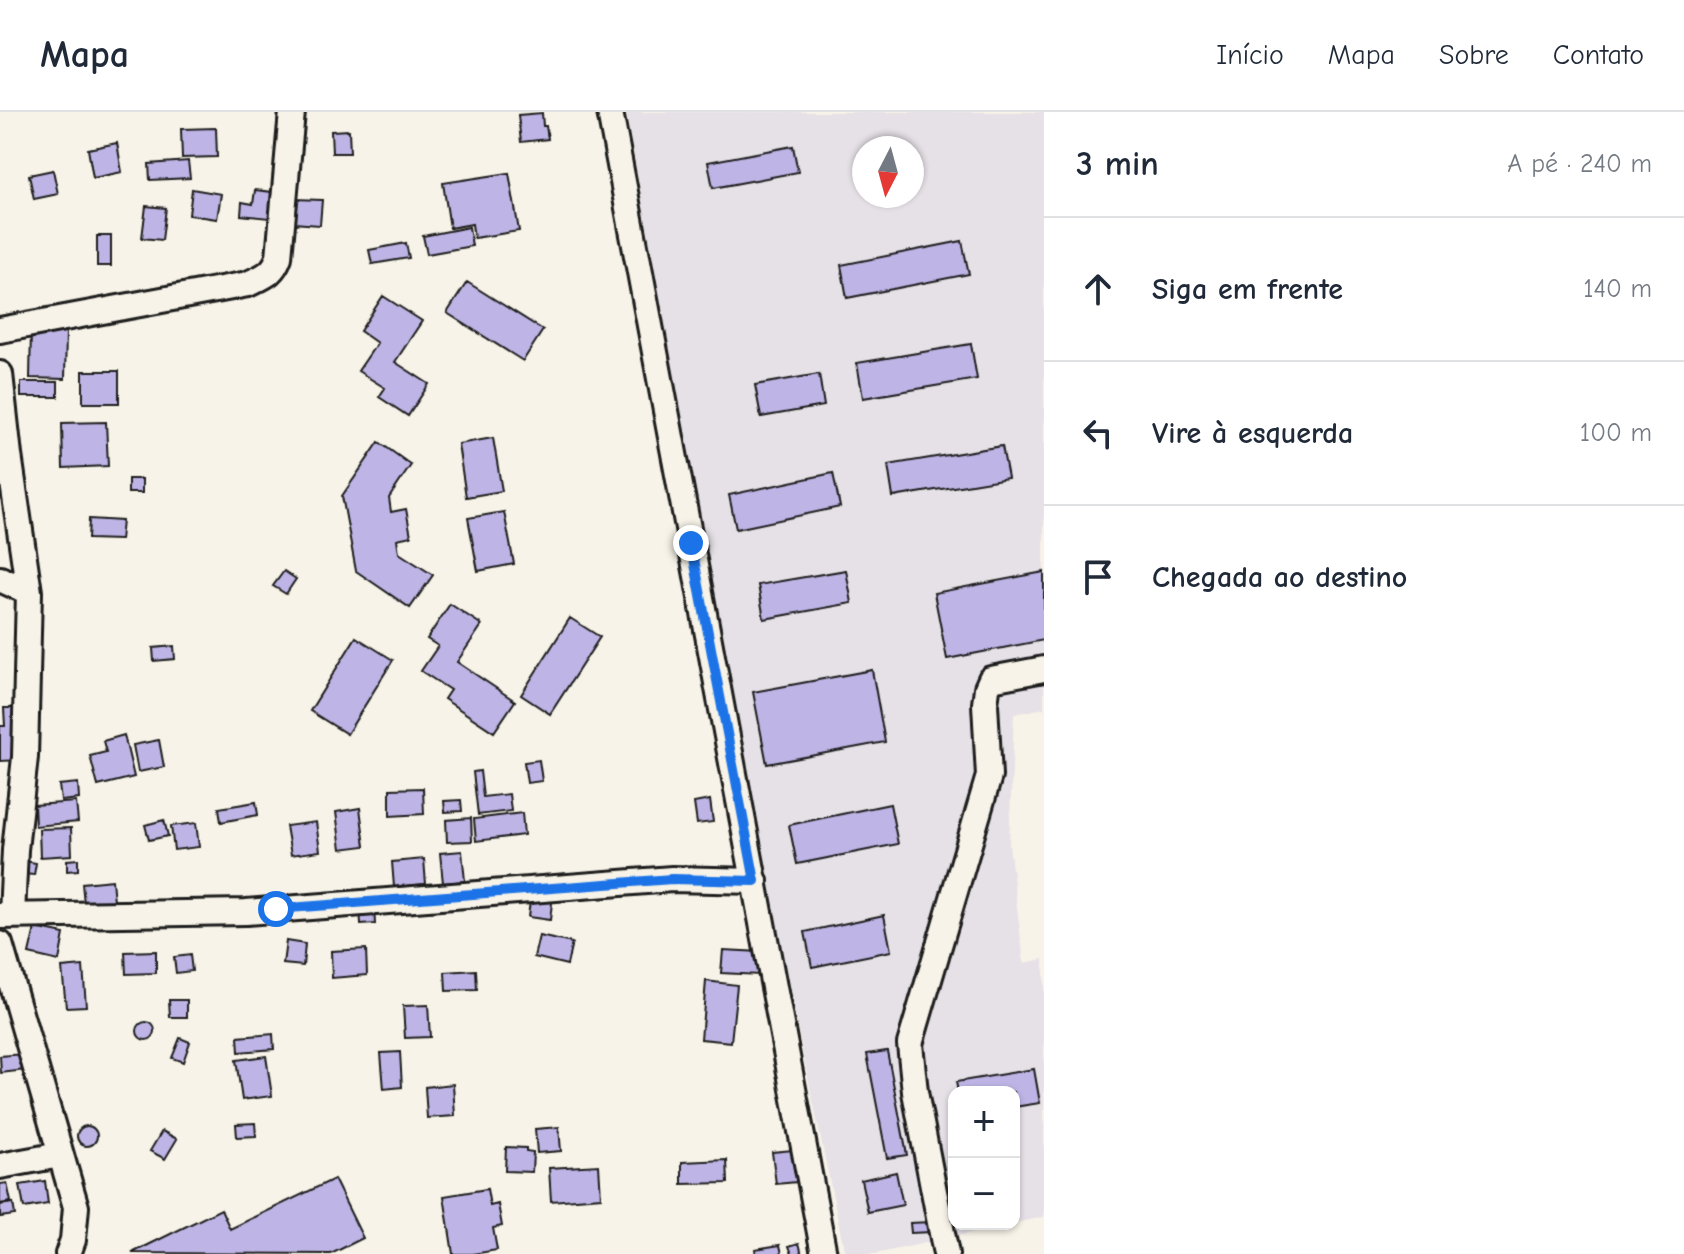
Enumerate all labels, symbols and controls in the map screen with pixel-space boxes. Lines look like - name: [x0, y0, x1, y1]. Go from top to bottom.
- text: Mapa: [40, 33, 129, 77]
- text: Início: [1216, 39, 1284, 71]
- text: Mapa: [1328, 39, 1395, 71]
- text: Sobre: [1439, 39, 1509, 71]
- text: Contato: [1553, 39, 1644, 71]
- north arrow: [852, 136, 924, 208]
- text: 3 min: [1076, 144, 1159, 184]
- text: A pé · 240 m: [1507, 149, 1652, 179]
- icon: ahead: [1076, 267, 1120, 311]
- text: Siga em frente: [1152, 272, 1343, 307]
- text: 140 m: [1583, 274, 1652, 304]
- icon: left: [1076, 411, 1120, 455]
- text: Vire à esquerda: [1152, 416, 1353, 451]
- text: 100 m: [1580, 418, 1652, 448]
- route end: [673, 525, 709, 561]
- icon: arrive: [1076, 555, 1120, 599]
- text: Chegada ao destino: [1152, 560, 1407, 595]
- route start: [258, 891, 294, 927]
- map controls: [948, 1086, 1020, 1230]
- button: +: [948, 1086, 1020, 1158]
- button: −: [948, 1158, 1020, 1230]

